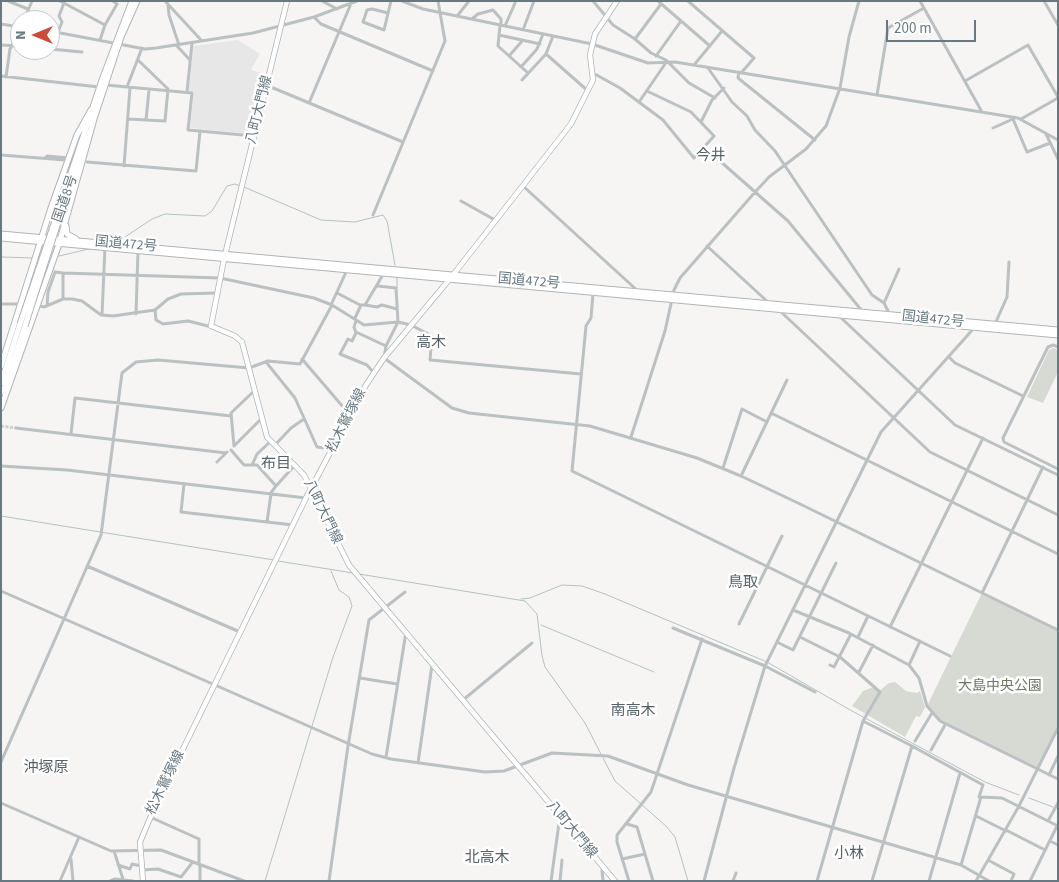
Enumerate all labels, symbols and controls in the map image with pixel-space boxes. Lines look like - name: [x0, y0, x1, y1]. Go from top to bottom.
- north arrow: [10, 10, 60, 60]
- scale bar: [889, 10, 979, 42]
- text: 200 m: [894, 18, 932, 39]
- text: N: [11, 30, 31, 40]
- street label: 八町大門線: [243, 74, 277, 146]
- district label: 今井: [696, 148, 726, 166]
- street label: 国道8号: [50, 173, 82, 225]
- street label: 国道472号: [94, 234, 158, 256]
- street label: 国道472号: [497, 271, 561, 293]
- street label: 国道472号: [901, 308, 965, 332]
- district label: 高木: [416, 335, 446, 353]
- street label: 松木鷲塚線: [324, 386, 370, 456]
- district label: 布目: [261, 456, 291, 474]
- street label: 八町大門線: [299, 477, 345, 547]
- district label: 鳥取: [728, 575, 758, 593]
- park label: 大島中央公園: [958, 679, 1042, 695]
- district label: 南高木: [611, 703, 655, 721]
- street label: 松木鷲塚線: [143, 748, 189, 818]
- district label: 沖塚原: [24, 760, 68, 778]
- street label: 八町大門線: [542, 798, 600, 862]
- district label: 小林: [834, 846, 864, 864]
- district label: 北高木: [465, 850, 509, 868]

